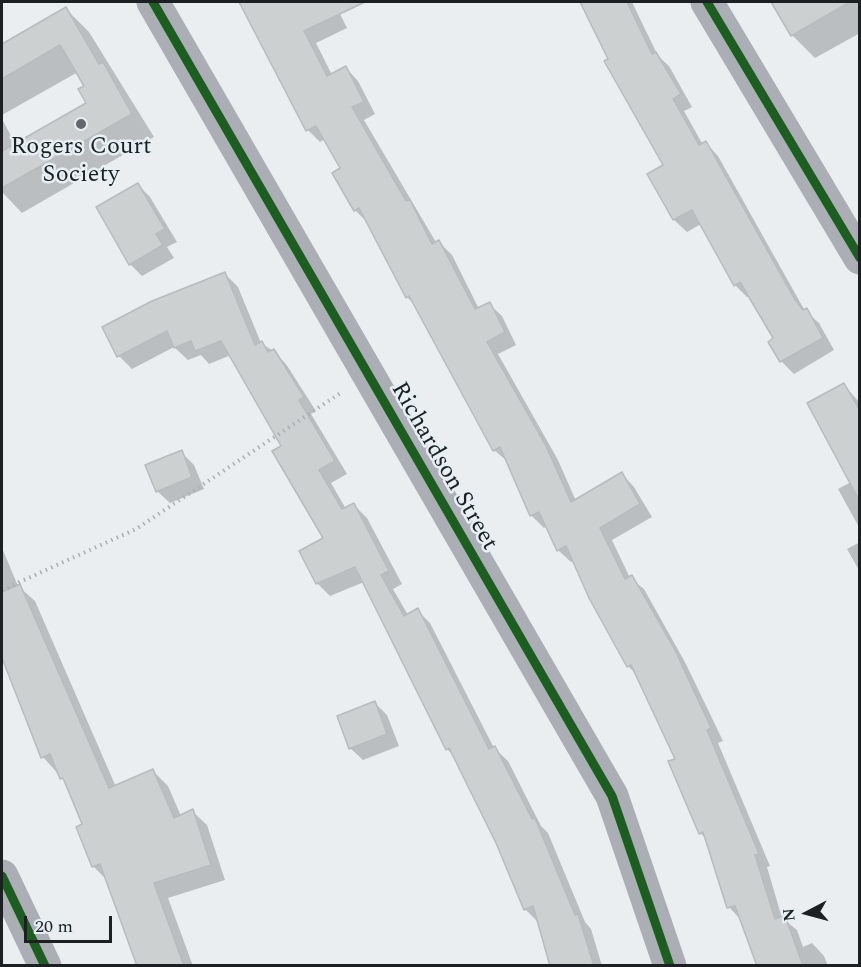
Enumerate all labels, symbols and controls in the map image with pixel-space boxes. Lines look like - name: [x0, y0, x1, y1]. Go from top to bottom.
- marker: Rogers Court Society: [74, 117, 88, 131]
- place label: Rogers Court Society: [10, 134, 152, 190]
- street label: Richardson Street: [383, 378, 503, 556]
- north arrow: [777, 883, 837, 943]
- scale bar: [27, 904, 116, 942]
- text: N: [776, 907, 802, 923]
- text: 20 m: [35, 913, 73, 940]

